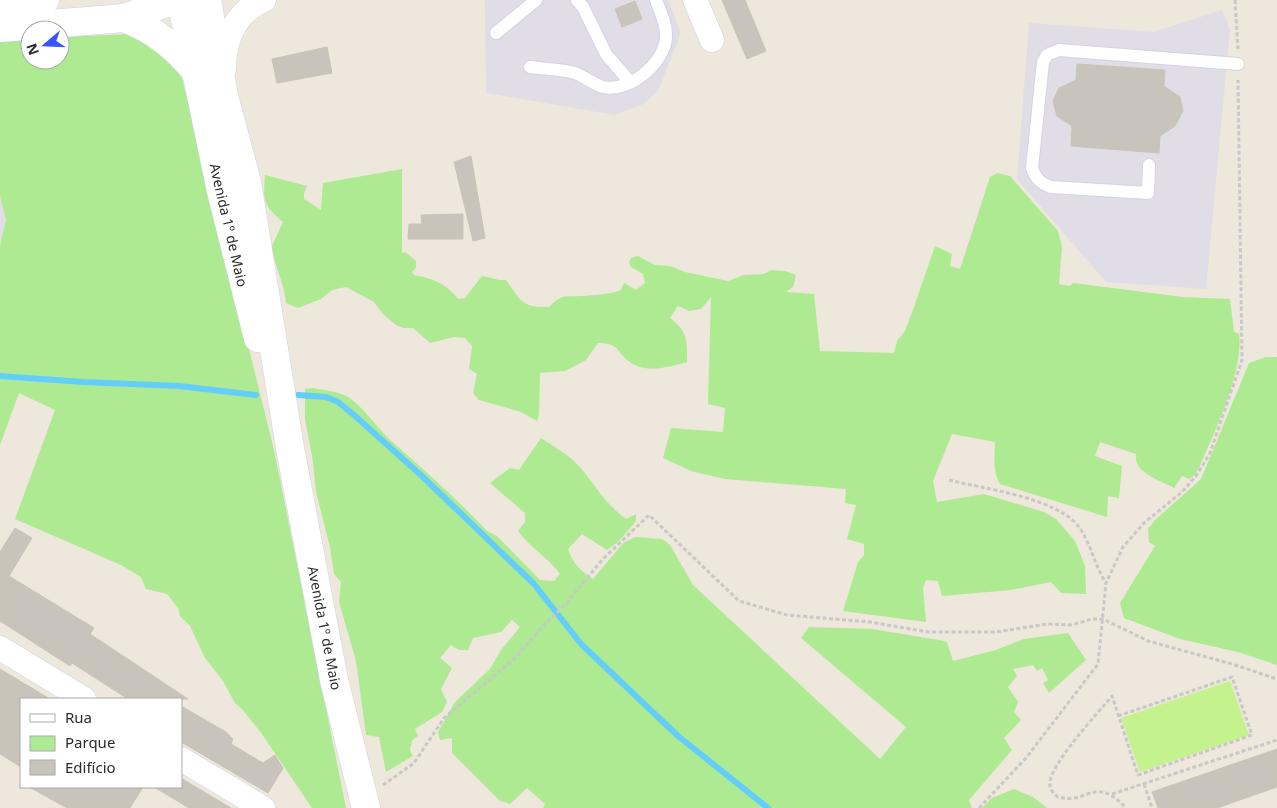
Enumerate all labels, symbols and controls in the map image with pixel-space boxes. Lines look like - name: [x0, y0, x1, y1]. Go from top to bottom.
- north arrow: [20, 20, 70, 70]
- text: N: [21, 41, 43, 58]
- street label: Avenida 1º de Maio: [206, 161, 252, 289]
- street label: Avenida 1º de Maio: [304, 564, 346, 692]
- legend: [20, 698, 182, 788]
- text: Rua: [65, 707, 92, 727]
- text: Parque: [65, 732, 115, 752]
- text: Edifício: [65, 757, 116, 777]

